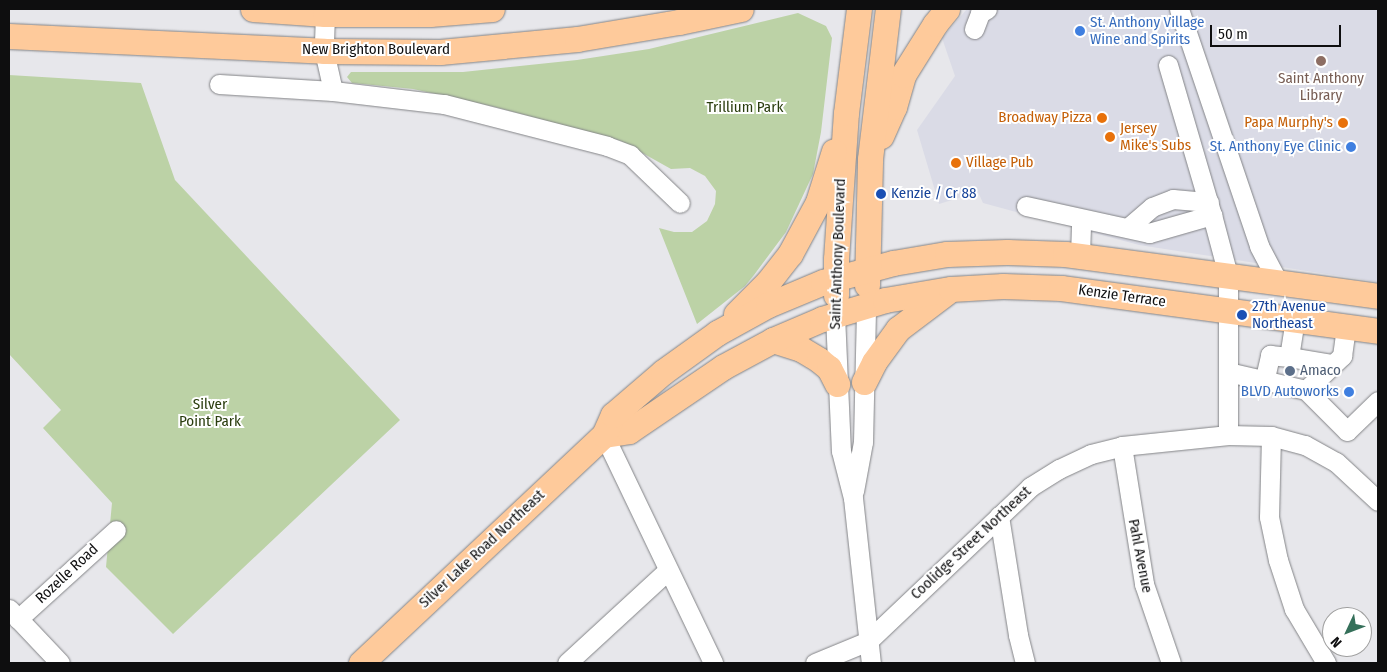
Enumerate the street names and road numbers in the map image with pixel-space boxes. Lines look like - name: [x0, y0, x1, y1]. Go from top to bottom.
- street label: New Brighton Boulevard: [302, 41, 450, 59]
- street label: Saint Anthony Boulevard: [826, 178, 850, 330]
- street label: Kenzie Terrace: [1077, 281, 1167, 311]
- street label: Coolidge Street Northeast: [907, 483, 1035, 603]
- street label: Silver Lake Road Northeast: [416, 486, 548, 612]
- street label: Pahl Avenue: [1124, 518, 1156, 594]
- street label: Rozelle Road: [32, 541, 102, 607]

